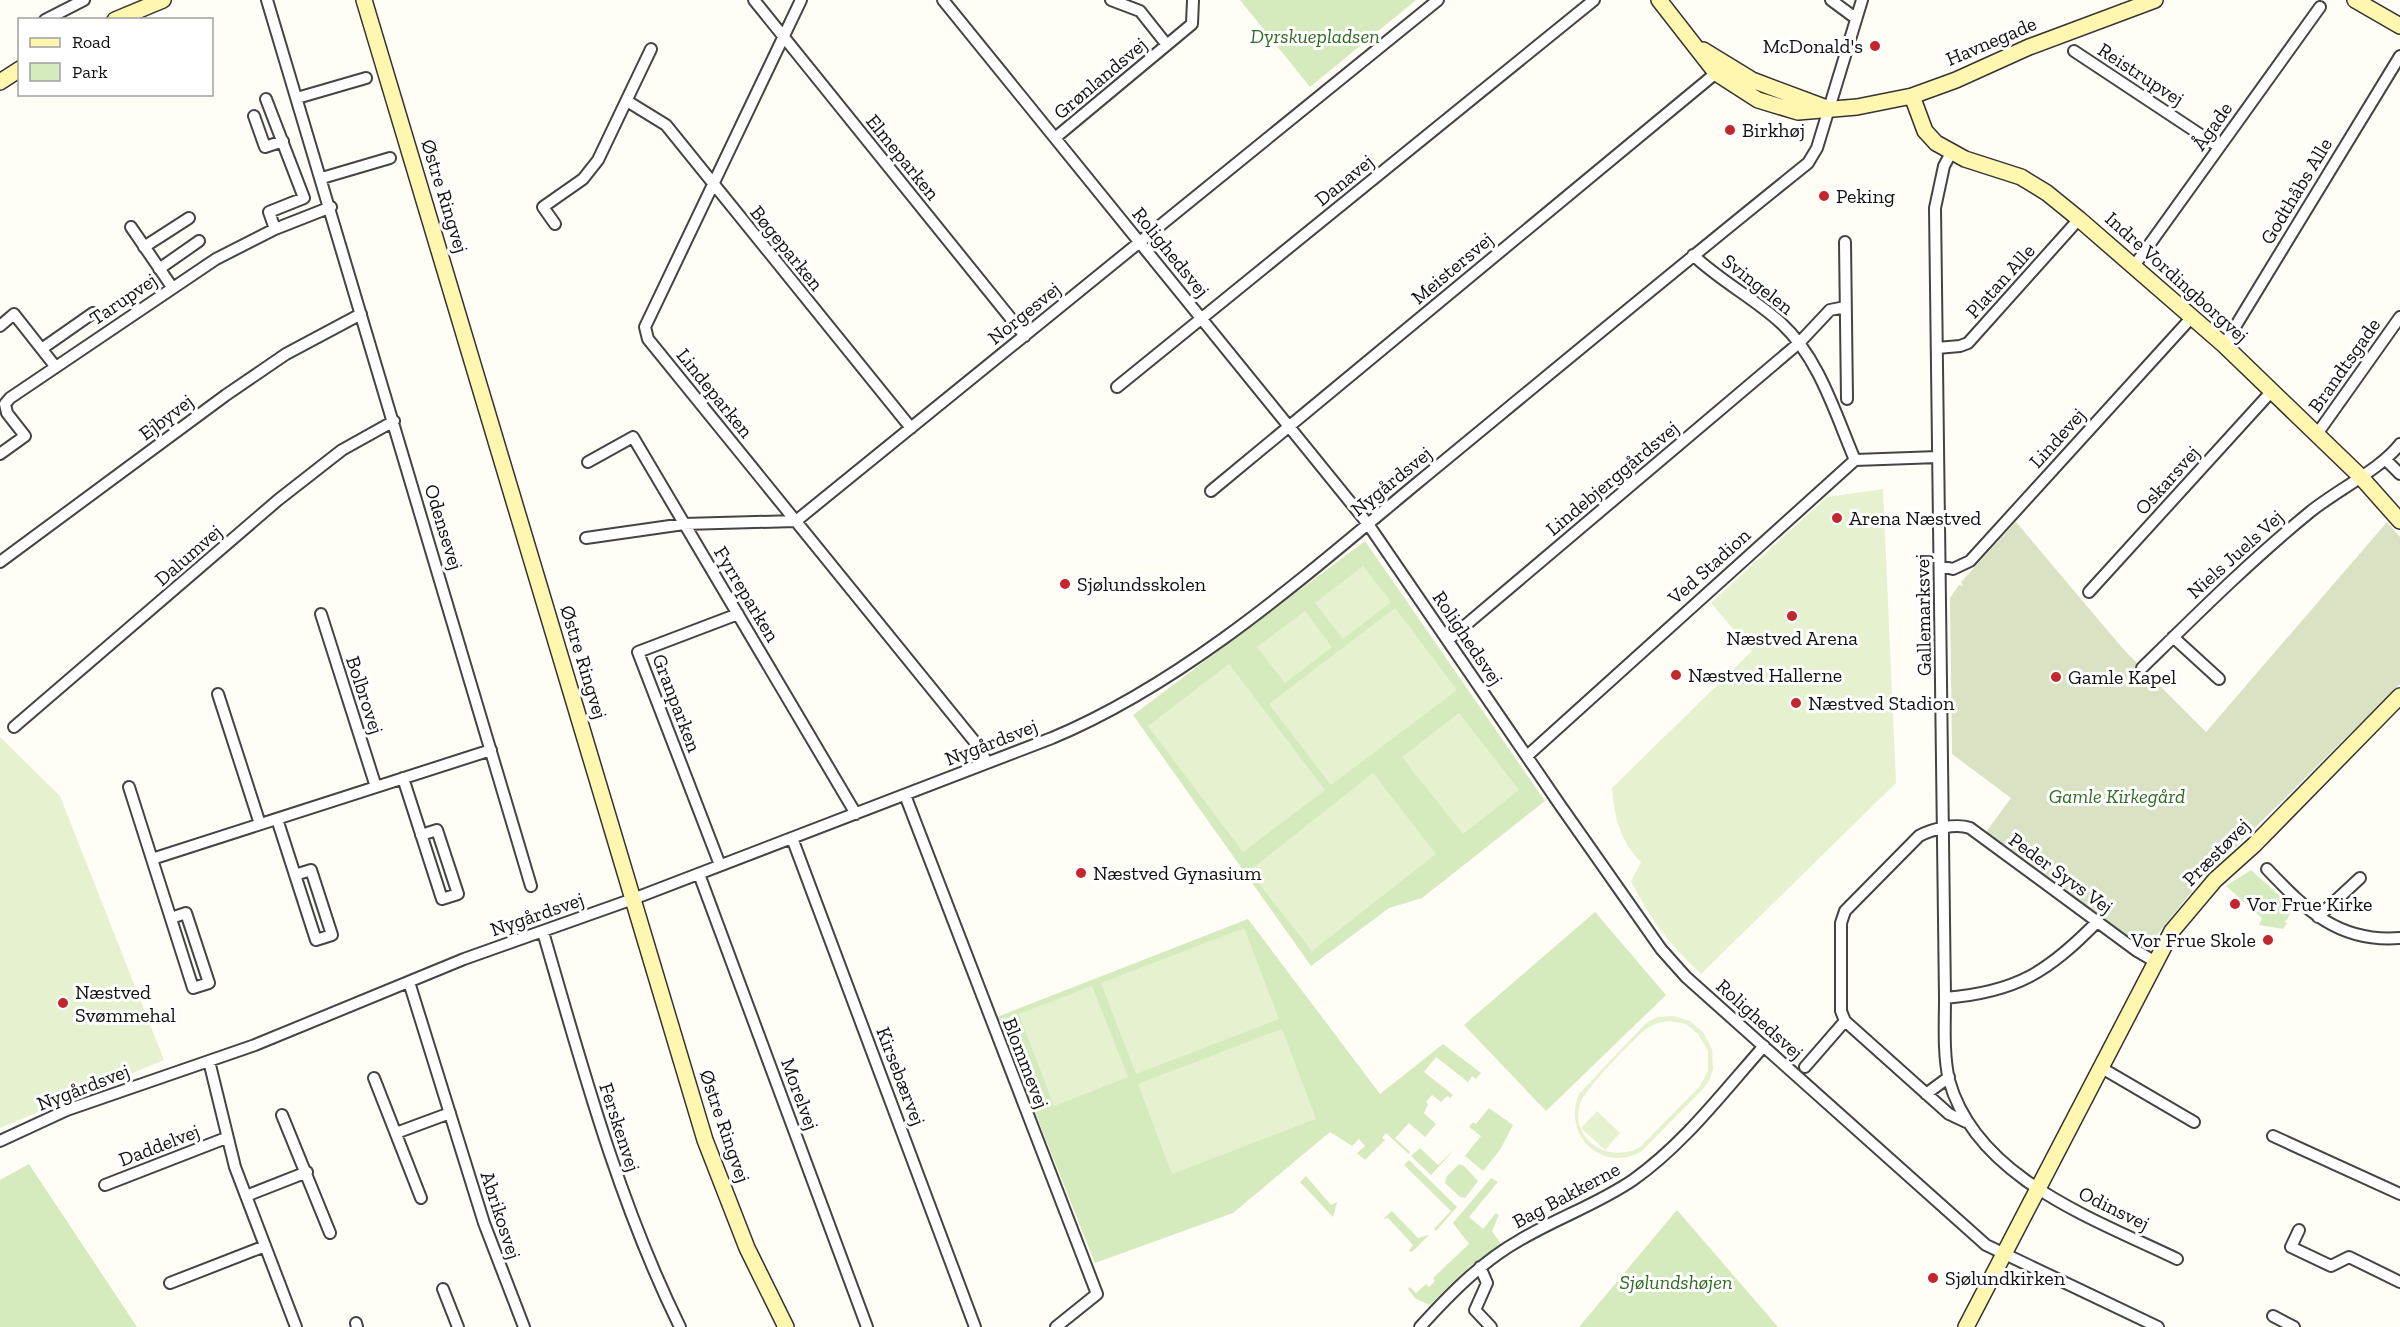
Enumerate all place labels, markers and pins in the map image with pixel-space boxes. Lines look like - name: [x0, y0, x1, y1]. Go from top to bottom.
- place label: McDonald's: [1763, 34, 1863, 58]
- marker: McDonald's: [1868, 39, 1882, 53]
- place label: Birkhøj: [1742, 118, 1805, 142]
- marker: Birkhøj: [1723, 123, 1737, 137]
- place label: Peking: [1836, 184, 1895, 208]
- marker: Peking: [1817, 189, 1831, 203]
- place label: Arena Næstved: [1849, 506, 1981, 530]
- marker: Arena Næstved: [1830, 511, 1844, 525]
- place label: Sjølundsskolen: [1077, 572, 1207, 596]
- marker: Sjølundsskolen: [1058, 577, 1072, 591]
- marker: Næstved Arena: [1785, 609, 1799, 623]
- place label: Næstved Arena: [1726, 626, 1858, 650]
- place label: Næstved Hallerne: [1688, 663, 1842, 687]
- place label: Gamle Kapel: [2068, 665, 2176, 689]
- marker: Næstved Hallerne: [1669, 668, 1683, 682]
- marker: Gamle Kapel: [2049, 670, 2063, 684]
- place label: Næstved Stadion: [1808, 691, 1955, 715]
- marker: Næstved Stadion: [1789, 696, 1803, 710]
- place label: Næstved Gynasium: [1093, 861, 1262, 885]
- marker: Næstved Gynasium: [1074, 866, 1088, 880]
- place label: Vor Frue Kirke: [2246, 892, 2372, 916]
- marker: Vor Frue Kirke: [2228, 897, 2242, 911]
- place label: Vor Frue Skole: [2130, 928, 2256, 952]
- marker: Vor Frue Skole: [2261, 933, 2275, 947]
- place label: Næstved Svømmehal: [75, 980, 176, 1027]
- marker: Næstved Svømmehal: [56, 996, 70, 1010]
- place label: Sjølundkirken: [1945, 1266, 2066, 1290]
- marker: Sjølundkirken: [1926, 1271, 1940, 1285]

